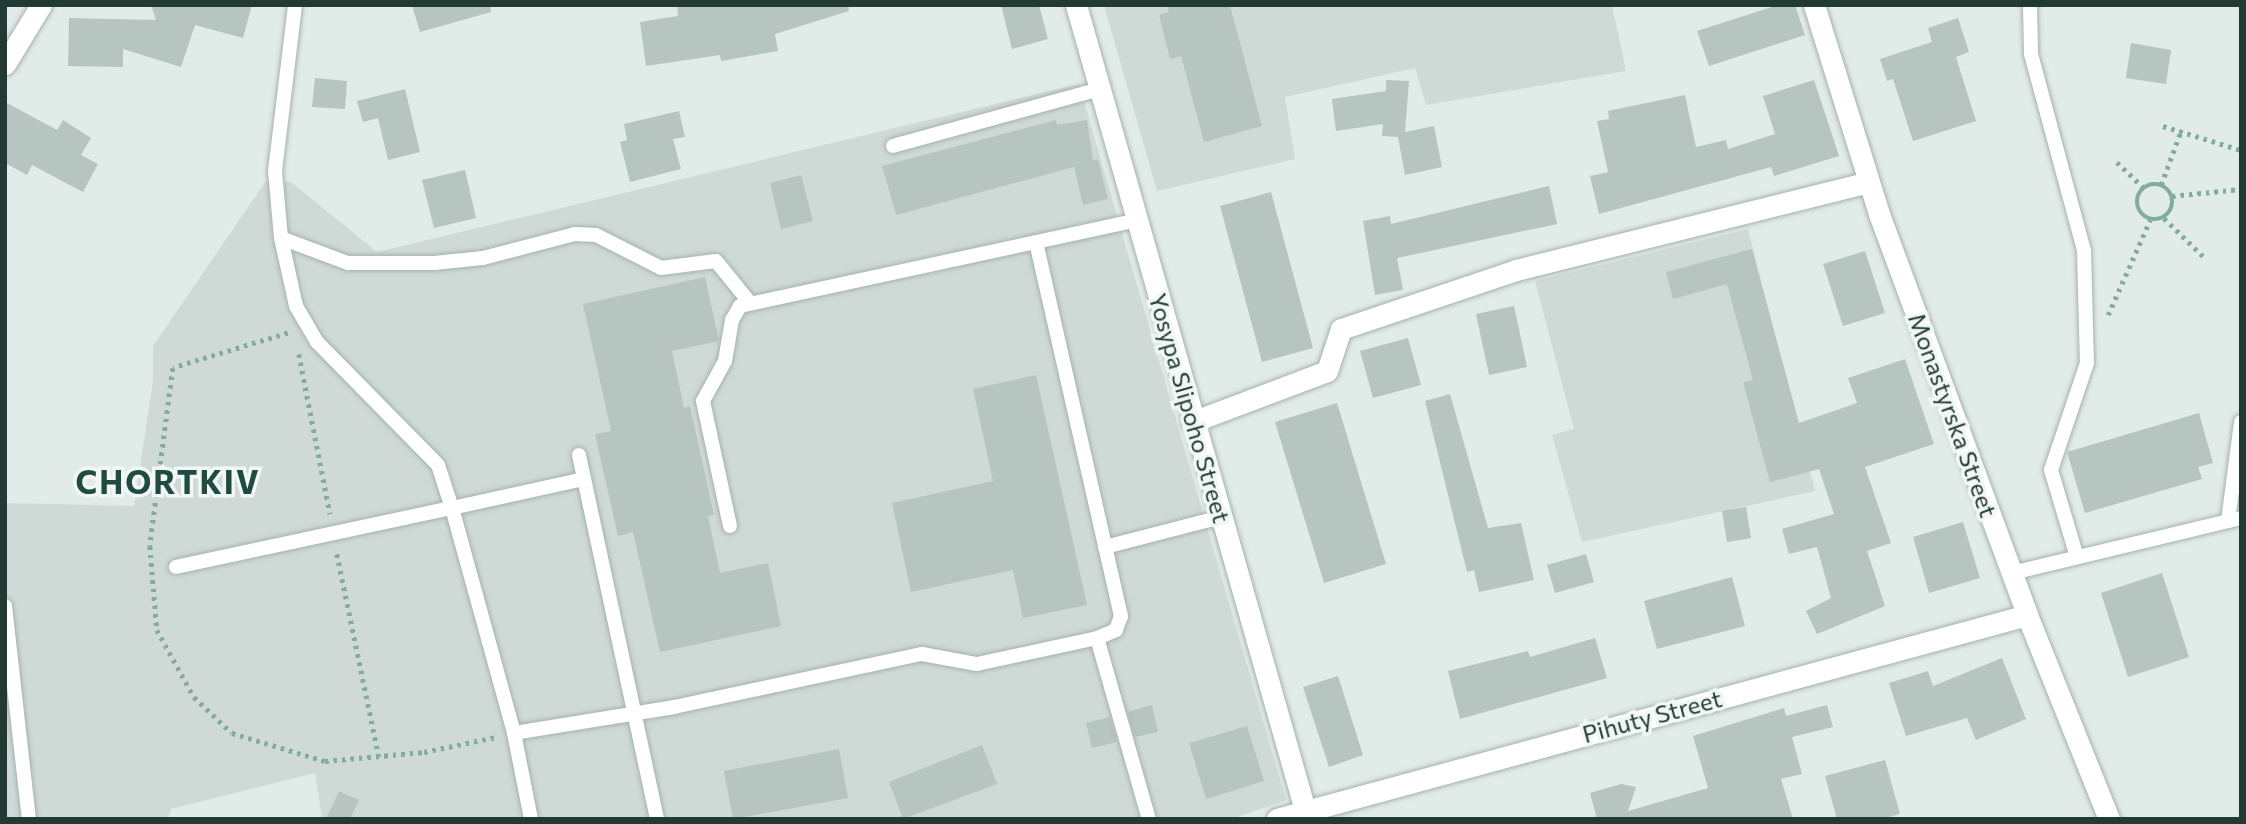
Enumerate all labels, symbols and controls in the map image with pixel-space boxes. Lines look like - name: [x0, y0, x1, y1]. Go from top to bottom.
- street label: Yosypa Slipoho Street: [1143, 290, 1237, 526]
- street label: Monastyrska Street: [1903, 309, 2003, 521]
- district label: CHORTKIV: [76, 462, 260, 500]
- street label: Pihuty Street: [1579, 684, 1725, 748]

